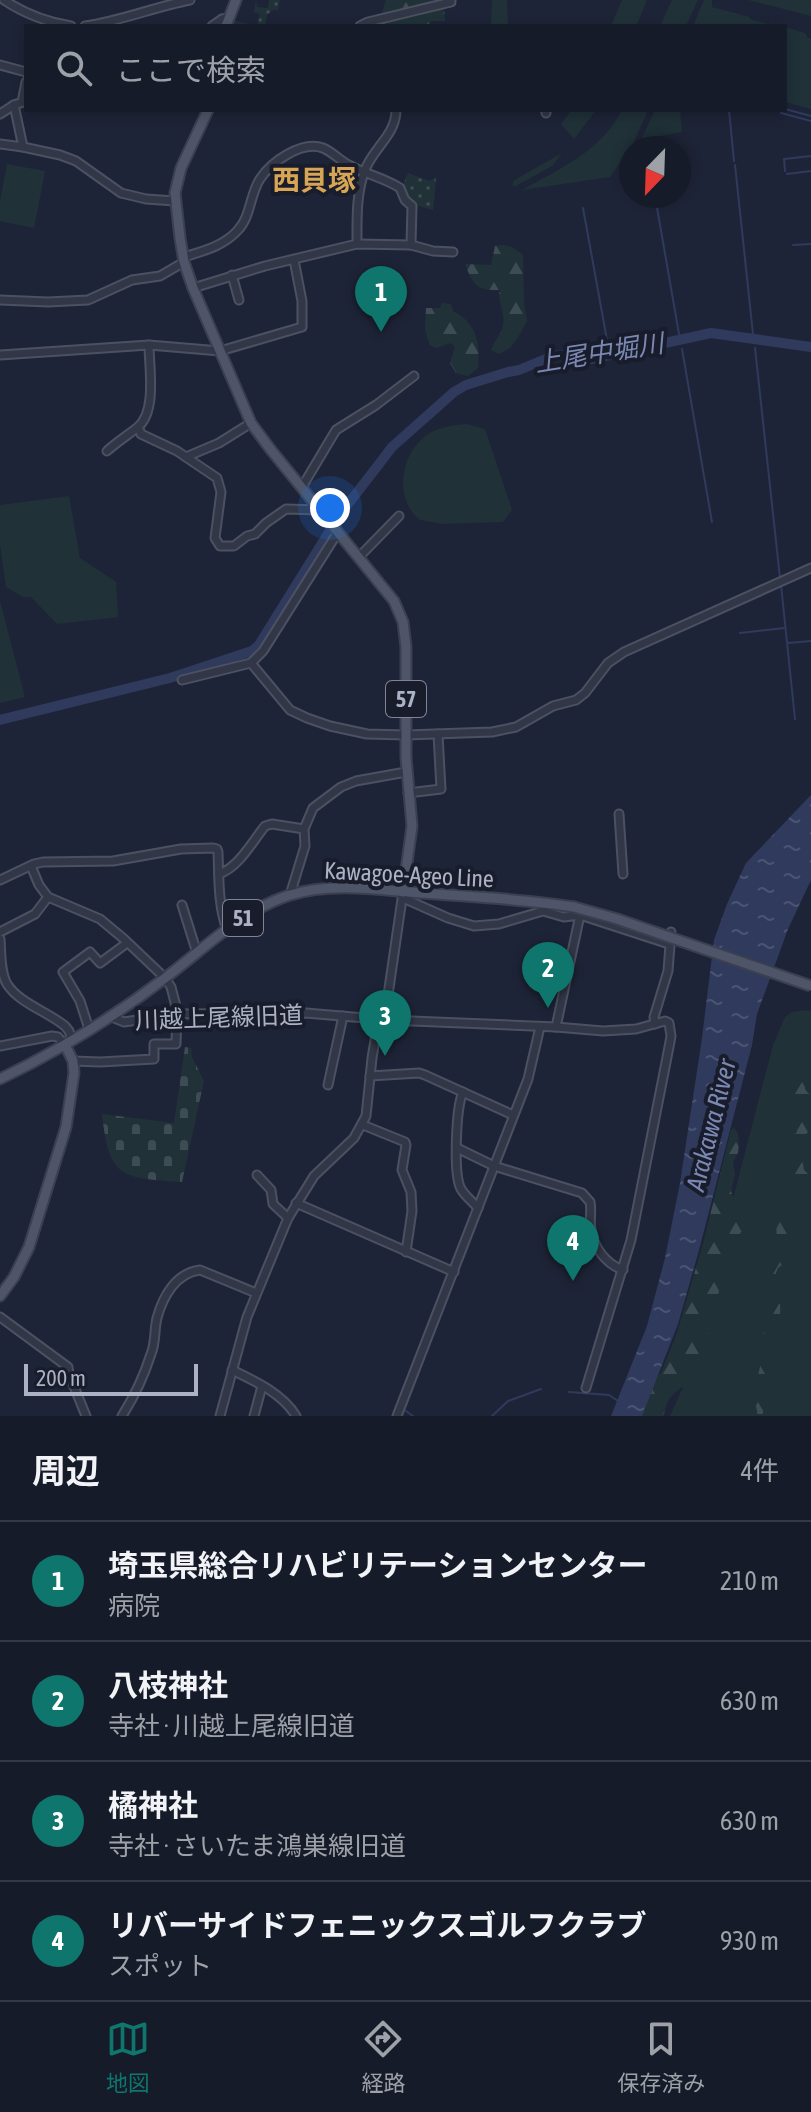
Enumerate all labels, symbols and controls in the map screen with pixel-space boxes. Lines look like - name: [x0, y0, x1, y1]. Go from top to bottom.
- search box: [24, 24, 787, 112]
- icon: search: [52, 46, 96, 90]
- text: ここで検索: [116, 53, 266, 87]
- north arrow: [619, 136, 691, 208]
- district label: 西貝塚: [272, 164, 356, 196]
- pin: 1: [355, 266, 407, 332]
- water label: 上尾中堀川: [532, 328, 669, 378]
- your location: [310, 488, 350, 528]
- road number: 57: [386, 681, 426, 717]
- street label: Kawagoe-Ageo Line: [323, 857, 495, 892]
- road number: 51: [223, 900, 263, 936]
- pin: 2: [522, 942, 574, 1008]
- pin: 3: [359, 990, 411, 1056]
- street label: 川越上尾線旧道: [135, 1001, 303, 1034]
- water label: Arakawa River: [680, 1055, 742, 1195]
- pin: 4: [547, 1215, 599, 1281]
- scale bar: [24, 1360, 198, 1396]
- text: 200 m: [36, 1365, 86, 1391]
- text: 周辺: [32, 1451, 100, 1490]
- text: 4件: [741, 1456, 779, 1486]
- text: 埼玉県総合リハビリテーションセンター: [108, 1548, 647, 1582]
- text: 1: [52, 1566, 64, 1596]
- text: 210 m: [720, 1566, 779, 1596]
- text: 病院: [108, 1591, 160, 1621]
- text: 八枝神社: [108, 1668, 228, 1702]
- text: 2: [52, 1686, 64, 1716]
- text: 630 m: [720, 1686, 779, 1716]
- text: 寺社 · 川越上尾線旧道: [108, 1711, 355, 1741]
- text: 橘神社: [108, 1788, 198, 1822]
- text: 3: [52, 1806, 64, 1836]
- text: 630 m: [720, 1806, 779, 1836]
- text: 寺社 · さいたま鴻巣線旧道: [108, 1831, 406, 1861]
- text: リバーサイドフェニックスゴルフクラブ: [108, 1908, 647, 1942]
- text: 4: [52, 1926, 64, 1956]
- text: 930 m: [720, 1926, 779, 1956]
- text: スポット: [108, 1951, 212, 1981]
- tab: 地図: [106, 2017, 150, 2097]
- tab: 経路: [361, 2017, 405, 2097]
- tab: 保存済み: [617, 2017, 705, 2097]

